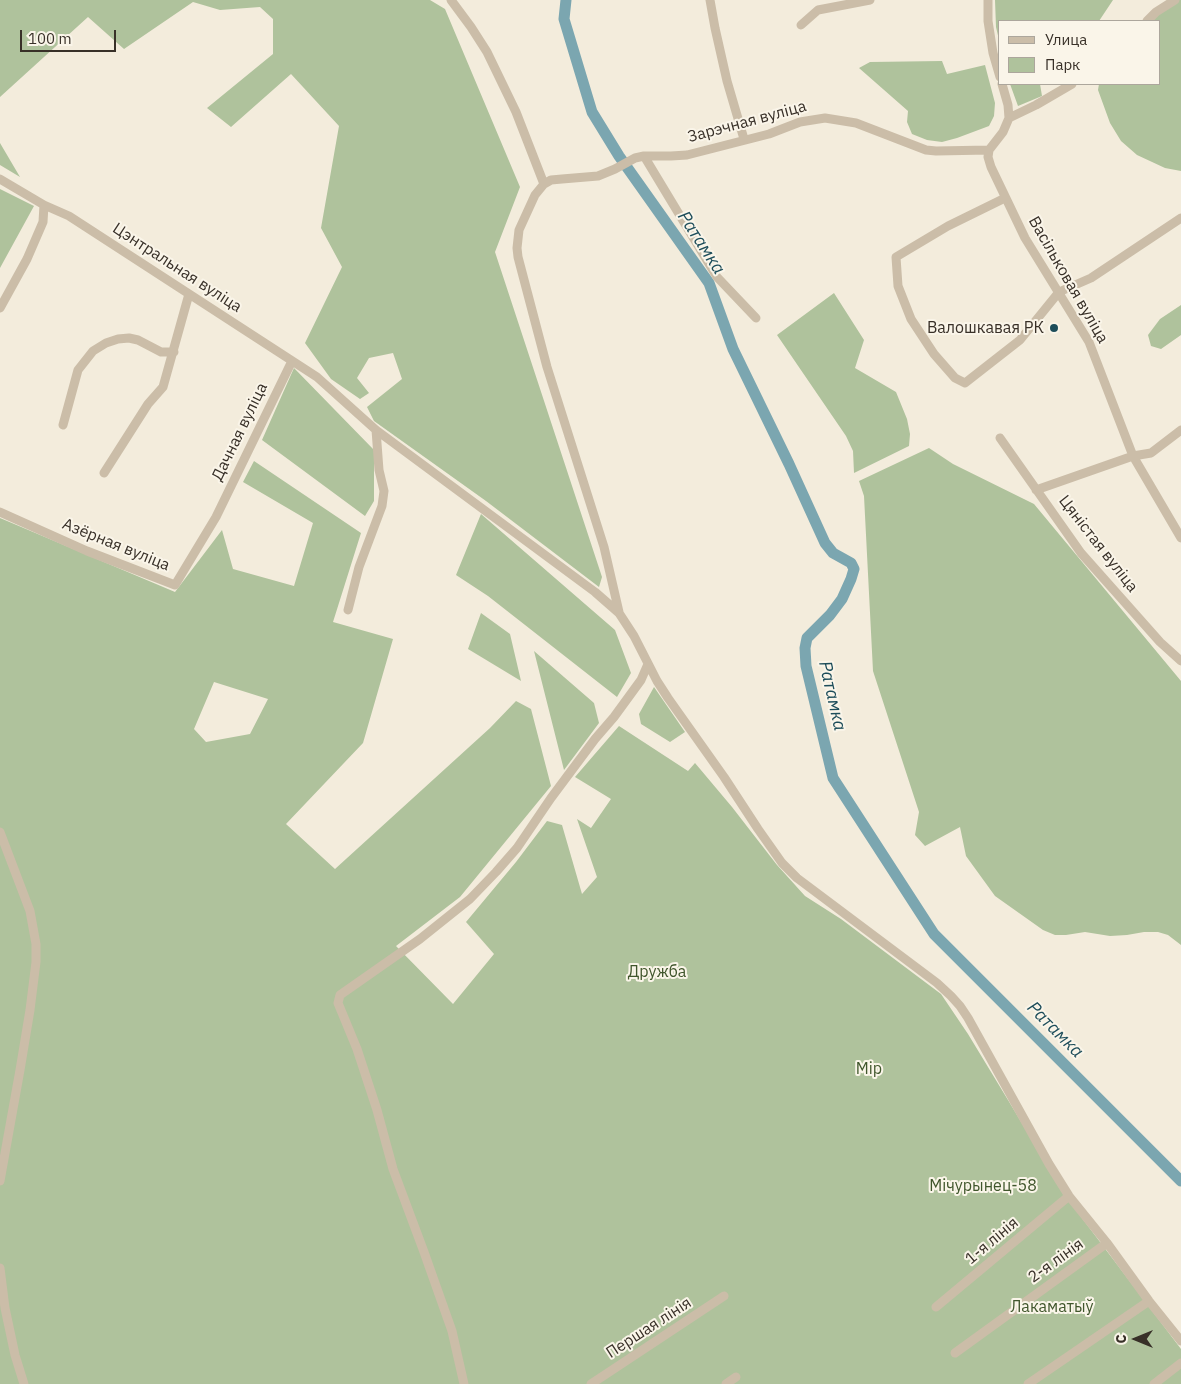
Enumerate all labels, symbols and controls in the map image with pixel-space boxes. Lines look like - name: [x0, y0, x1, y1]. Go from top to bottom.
- scale bar: [22, 20, 119, 52]
- legend: [998, 20, 1161, 85]
- text: 100 m: [28, 29, 72, 48]
- text: Улица: [1045, 30, 1087, 49]
- text: Парк: [1045, 55, 1080, 74]
- street label: Зарэчная вуліца: [686, 97, 808, 147]
- water label: Ратамка: [673, 207, 729, 279]
- street label: Васільковая вуліца: [1024, 213, 1112, 347]
- street label: Цэнтральная вуліца: [109, 219, 245, 317]
- place label: Валошкавая РК: [927, 318, 1044, 338]
- marker: Валошкавая РК: [1048, 322, 1060, 334]
- street label: Дачная вуліца: [208, 380, 272, 484]
- street label: Цяністая вуліца: [1054, 492, 1142, 596]
- street label: Азёрная вуліца: [59, 515, 173, 575]
- water label: Ратамка: [813, 659, 851, 733]
- park label: Дружба: [628, 962, 686, 982]
- water label: Ратамка: [1022, 997, 1088, 1063]
- park label: Мір: [856, 1059, 882, 1079]
- park label: Мічурынец-58: [929, 1176, 1037, 1196]
- street label: 1-я лінія: [962, 1213, 1022, 1269]
- street label: 2-я лінія: [1025, 1235, 1087, 1287]
- street label: Першая лінія: [603, 1293, 695, 1363]
- park label: Лакаматыў: [1010, 1297, 1094, 1317]
- north arrow: [1111, 1314, 1161, 1364]
- text: С: [1112, 1334, 1130, 1344]

